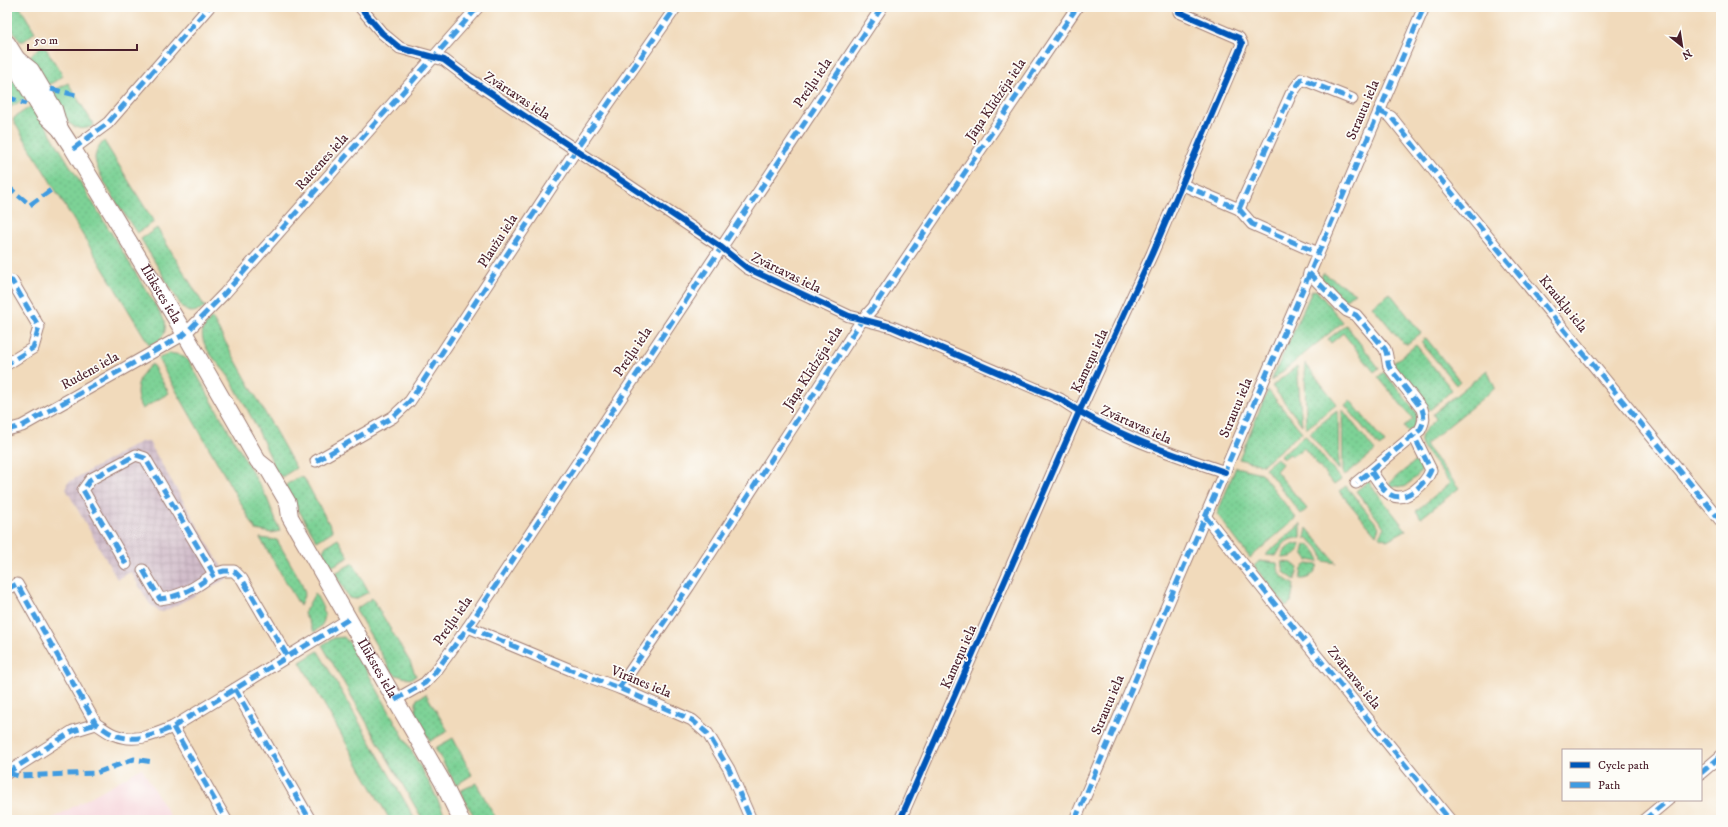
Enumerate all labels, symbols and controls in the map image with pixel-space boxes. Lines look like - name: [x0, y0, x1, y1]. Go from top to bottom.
- scale bar: [28, 26, 137, 52]
- north arrow: [1662, 26, 1702, 66]
- text: 50 m: [34, 33, 58, 48]
- text: N: [1679, 45, 1694, 62]
- street label: Preiļu iela: [790, 55, 836, 111]
- street label: Jāņa Klīdzēja iela: [961, 55, 1030, 146]
- street label: Zvārtavas iela: [480, 68, 554, 124]
- street label: Strautu iela: [1342, 77, 1384, 143]
- street label: Raicenes iela: [292, 130, 352, 194]
- street label: Plaužu iela: [474, 211, 522, 271]
- street label: Zvārtavas iela: [748, 248, 824, 298]
- street label: Ilūkstes iela: [136, 261, 186, 327]
- street label: Kraukļu iela: [1535, 272, 1591, 336]
- street label: Jāņa Klīdzēja iela: [778, 323, 847, 415]
- street label: Preiļu iela: [610, 324, 656, 380]
- street label: Kameņu iela: [1067, 326, 1113, 396]
- street label: Rudens iela: [58, 348, 122, 394]
- street label: Strautu iela: [1215, 375, 1257, 441]
- street label: Zvārtavas iela: [1098, 401, 1174, 449]
- street label: Preiļu iela: [430, 593, 477, 649]
- street label: Kameņu iela: [937, 622, 981, 692]
- street label: Ilūkstes iela: [353, 635, 401, 701]
- street label: Zvārtavas iela: [1323, 643, 1385, 713]
- street label: Virānes iela: [607, 661, 674, 702]
- street label: Strautu iela: [1087, 672, 1129, 738]
- legend: [1562, 749, 1702, 801]
- text: Cycle path: [1598, 758, 1650, 773]
- text: Path: [1598, 778, 1621, 793]

